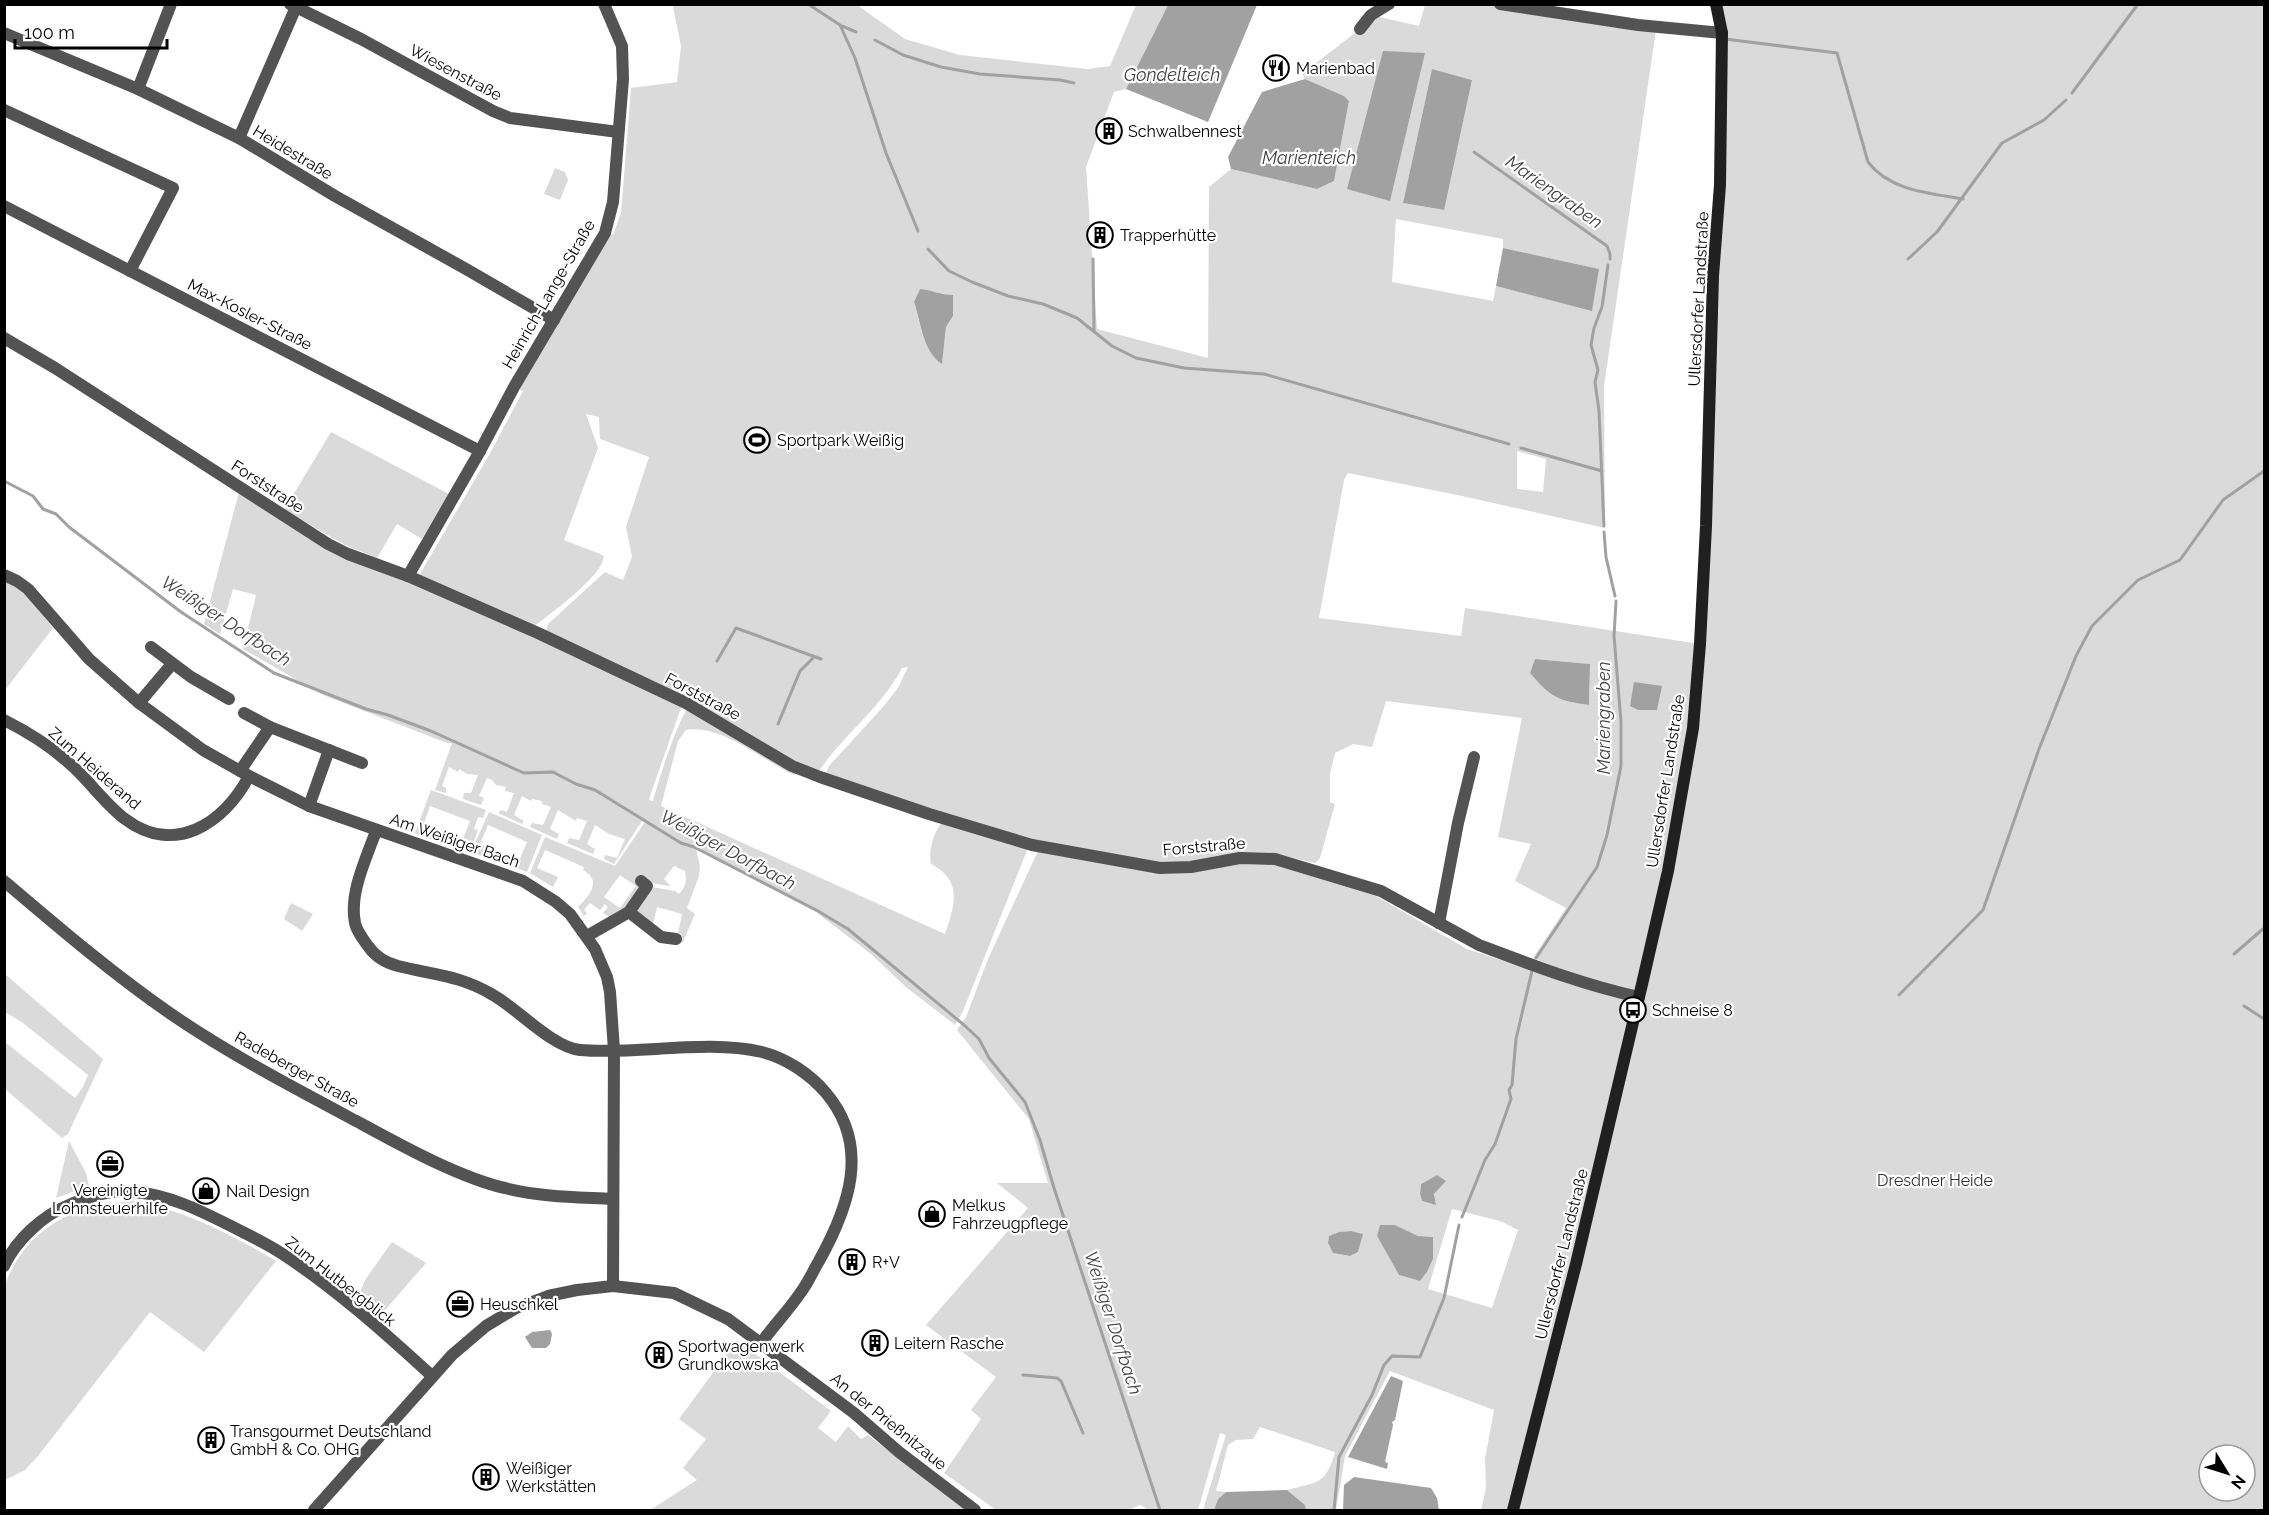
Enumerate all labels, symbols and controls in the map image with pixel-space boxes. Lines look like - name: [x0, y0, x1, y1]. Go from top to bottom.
- scale bar: [15, 12, 166, 50]
- text: 100 m: [24, 22, 75, 43]
- street label: Wiesenstraße: [406, 40, 505, 105]
- restaurant icon: Marienbad: [1261, 53, 1291, 83]
- place label: Marienbad: [1296, 59, 1375, 78]
- water label: Gondelteich: [1124, 64, 1220, 85]
- building icon: Schwalbennest: [1094, 116, 1124, 146]
- street label: Heidestraße: [249, 121, 336, 184]
- place label: Schwalbennest: [1128, 122, 1243, 141]
- water label: Marienteich: [1262, 147, 1356, 168]
- water label: Mariengraben: [1502, 151, 1607, 233]
- street label: Ullersdorfer Landstraße: [1684, 211, 1713, 387]
- street label: Heinrich-Lange-Straße: [498, 216, 599, 372]
- building icon: Trapperhütte: [1085, 220, 1115, 250]
- place label: Trapperhütte: [1120, 226, 1216, 245]
- street label: Max-Kosler-Straße: [184, 275, 315, 354]
- sports icon: Sportpark Weißig: [742, 425, 772, 455]
- place label: Sportpark Weißig: [777, 431, 904, 450]
- street label: Forststraße: [228, 456, 308, 517]
- water label: Weißiger Dorfbach: [158, 571, 295, 670]
- water label: Mariengraben: [1593, 661, 1614, 775]
- street label: Forststraße: [662, 669, 744, 724]
- street label: Ullersdorfer Landstraße: [1642, 693, 1689, 869]
- street label: Zum Heiderand: [45, 723, 145, 814]
- water label: Weißiger Dorfbach: [657, 805, 799, 894]
- street label: Am Weißiger Bach: [387, 809, 522, 872]
- street label: Forststraße: [1162, 833, 1246, 860]
- bus stop icon: Schneise 8: [1618, 995, 1648, 1025]
- place label: Schneise 8: [1652, 1001, 1733, 1020]
- street label: Radeberger Straße: [231, 1027, 362, 1111]
- office icon: Vereinigte Lohnsteuerhilfe: [95, 1149, 125, 1179]
- street label: Ullersdorfer Landstraße: [1531, 1167, 1592, 1341]
- park label: Dresdner Heide: [1877, 1171, 1993, 1190]
- shop icon: Nail Design: [191, 1176, 221, 1206]
- place label: Vereinigte Lohnsteuerhilfe: [52, 1181, 168, 1218]
- place label: Nail Design: [226, 1182, 310, 1201]
- place label: Melkus Fahrzeugpflege: [952, 1196, 1068, 1233]
- shop icon: Melkus Fahrzeugpflege: [917, 1199, 947, 1229]
- street label: Zum Hutbergblick: [282, 1233, 400, 1331]
- building icon: R+V: [837, 1247, 867, 1277]
- water label: Weißiger Dorfbach: [1080, 1248, 1147, 1397]
- place label: R+V: [872, 1253, 900, 1272]
- office icon: Heuschkel: [445, 1289, 475, 1319]
- place label: Heuschkel: [480, 1295, 559, 1314]
- building icon: Leitern Rasche: [860, 1328, 890, 1358]
- place label: Leitern Rasche: [894, 1334, 1004, 1353]
- place label: Sportwagenwerk Grundkowska: [678, 1337, 805, 1374]
- building icon: Sportwagenwerk Grundkowska: [644, 1340, 674, 1370]
- street label: An der Prießnitzaue: [827, 1369, 951, 1474]
- place label: Transgourmet Deutschland GmbH & Co. OHG: [230, 1422, 432, 1459]
- building icon: Transgourmet Deutschland GmbH & Co. OHG: [196, 1425, 226, 1455]
- north arrow: [2197, 1443, 2257, 1503]
- place label: Weißiger Werkstätten: [506, 1459, 596, 1496]
- building icon: Weißiger Werkstätten: [471, 1462, 501, 1492]
- text: N: [2227, 1471, 2250, 1493]

